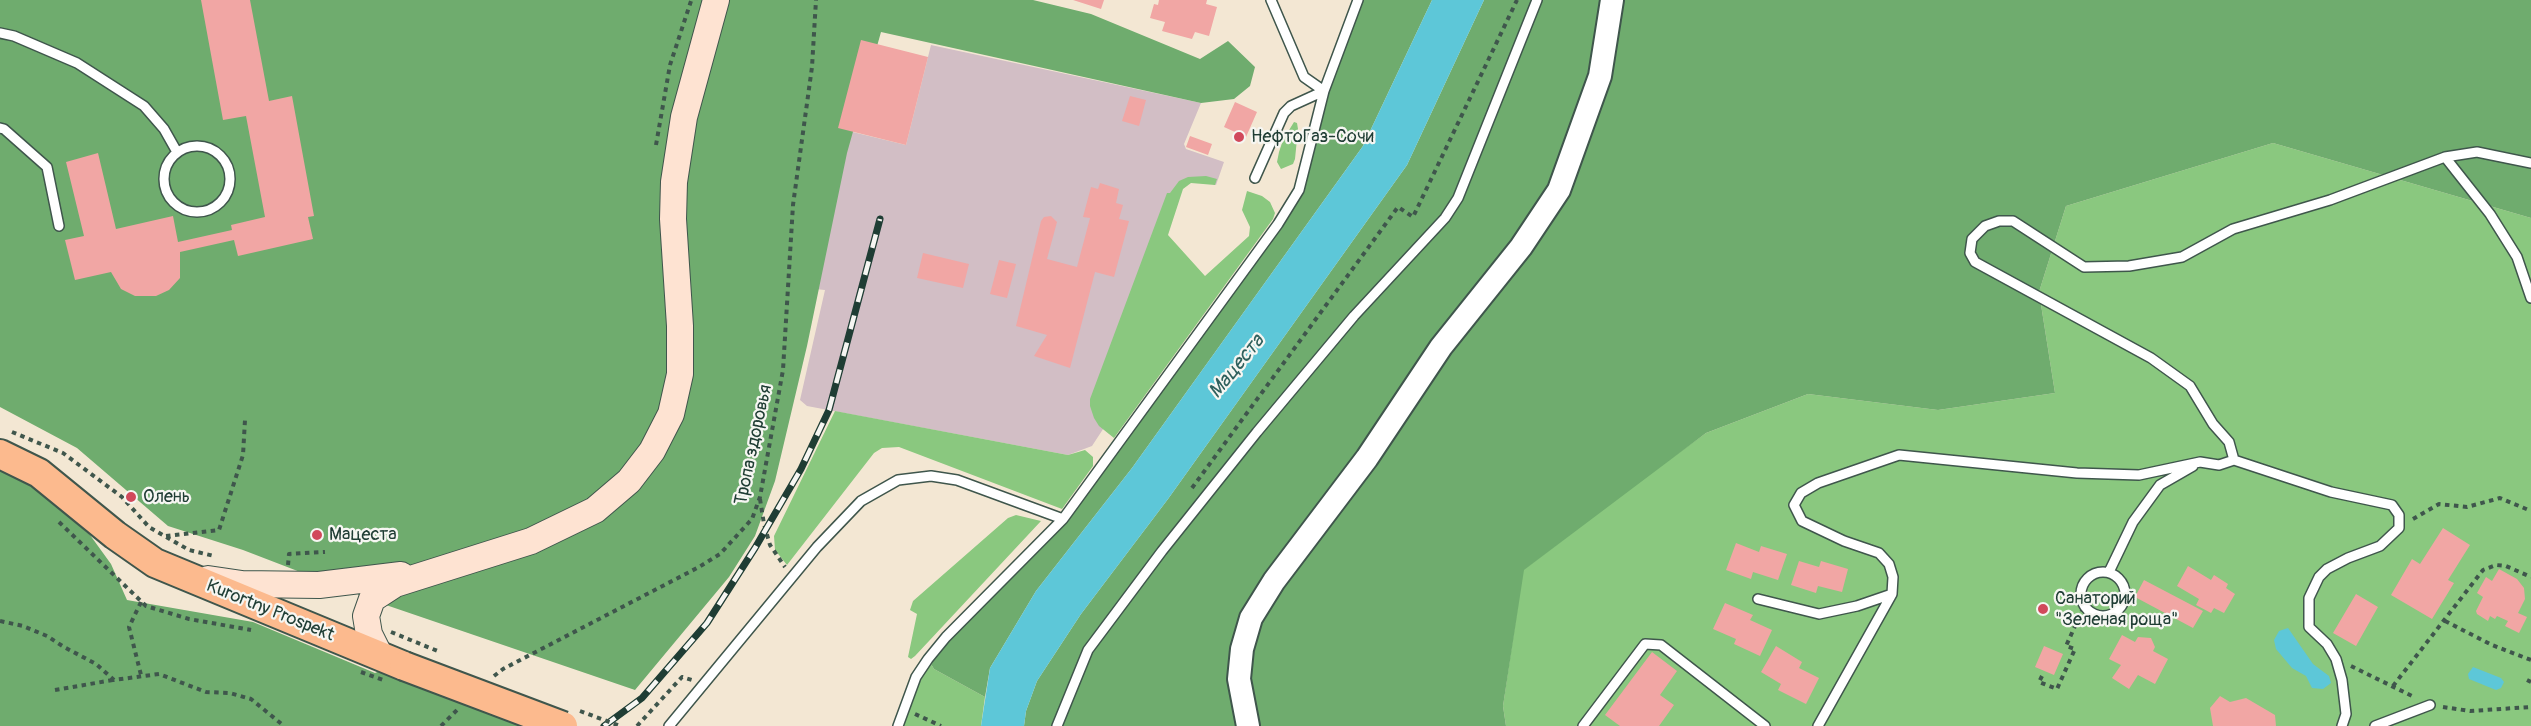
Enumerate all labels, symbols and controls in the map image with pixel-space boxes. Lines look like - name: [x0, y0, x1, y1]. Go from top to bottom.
- place label: НефтоГаз-Сочи: [1251, 126, 1374, 148]
- marker: НефтоГаз-Сочи: [1232, 130, 1246, 144]
- water label: Мацеста: [1204, 330, 1270, 404]
- street label: Тропа здоровья: [731, 383, 777, 507]
- place label: Олень: [143, 486, 190, 508]
- marker: Олень: [124, 490, 138, 504]
- place label: Мацеста: [329, 524, 397, 546]
- marker: Мацеста: [310, 528, 324, 542]
- street label: Kurortny Prospekt: [203, 575, 337, 647]
- place label: Санаторий "Зеленая роща": [2055, 588, 2178, 630]
- marker: Санаторий "Зеленая роща": [2036, 602, 2050, 616]

